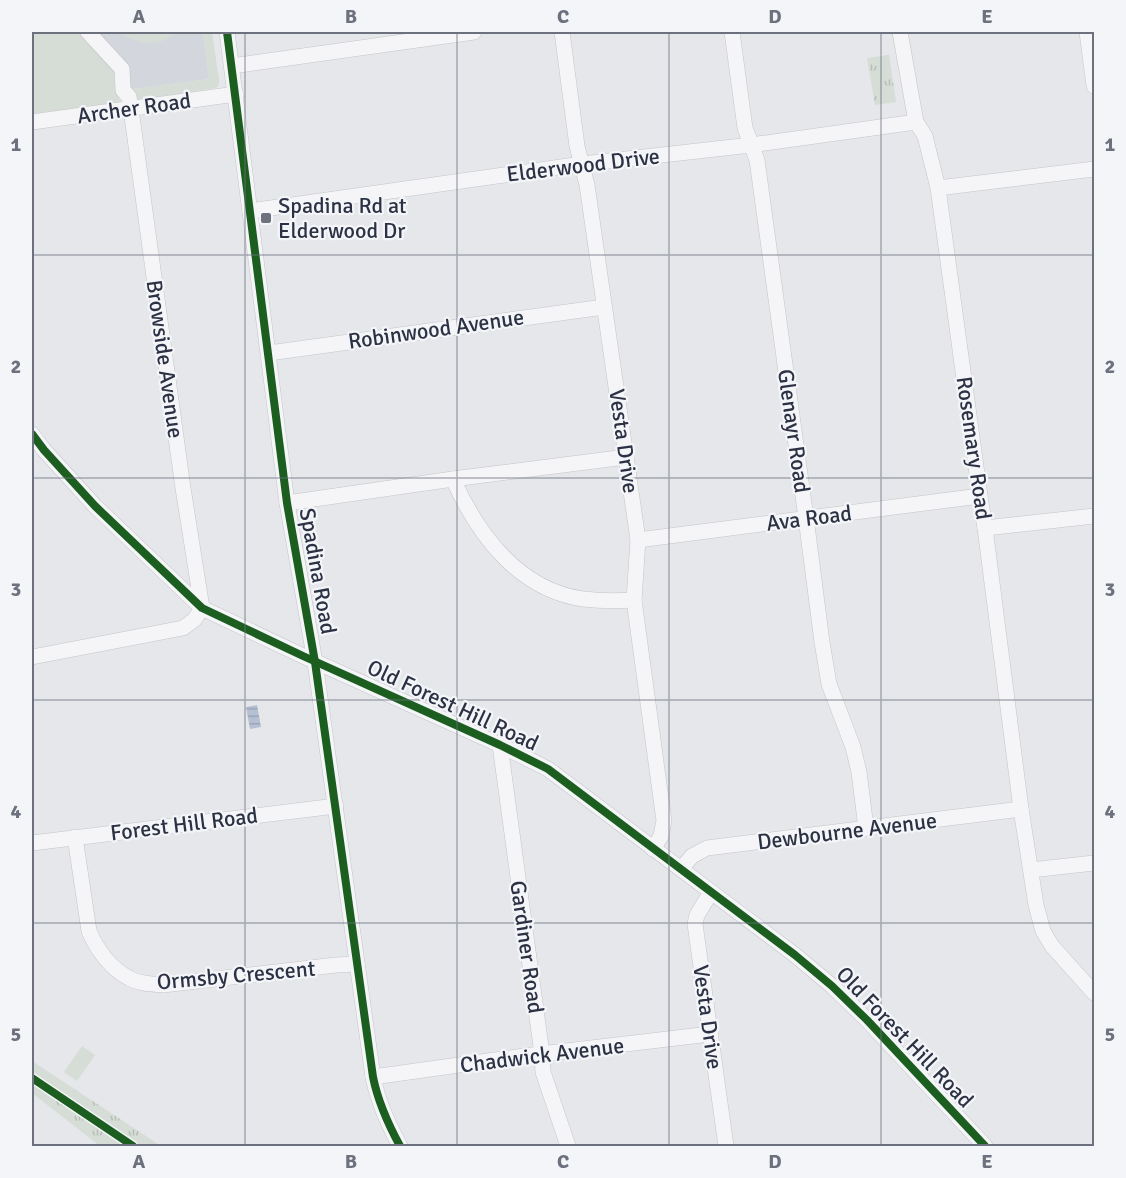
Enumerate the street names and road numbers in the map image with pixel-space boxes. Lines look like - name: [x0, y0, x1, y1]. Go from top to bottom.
- street label: Archer Road: [75, 87, 193, 129]
- street label: Elderwood Drive: [505, 142, 661, 188]
- street label: Browside Avenue: [141, 278, 189, 440]
- street label: Robinwood Avenue: [346, 303, 526, 355]
- street label: Glenayr Road: [772, 367, 816, 495]
- street label: Rosemary Road: [951, 375, 997, 521]
- street label: Vesta Drive: [603, 387, 645, 495]
- street label: Ava Road: [765, 499, 853, 537]
- street label: Spadina Road: [294, 506, 342, 636]
- street label: Old Forest Hill Road: [363, 653, 543, 757]
- street label: Forest Hill Road: [109, 802, 259, 846]
- street label: Dewbourne Avenue: [756, 807, 938, 855]
- street label: Gardiner Road: [504, 879, 550, 1015]
- street label: Ormsby Crescent: [156, 955, 317, 995]
- street label: Old Forest Hill Road: [831, 961, 979, 1113]
- street label: Vesta Drive: [687, 963, 729, 1071]
- street label: Chadwick Avenue: [458, 1032, 626, 1078]

